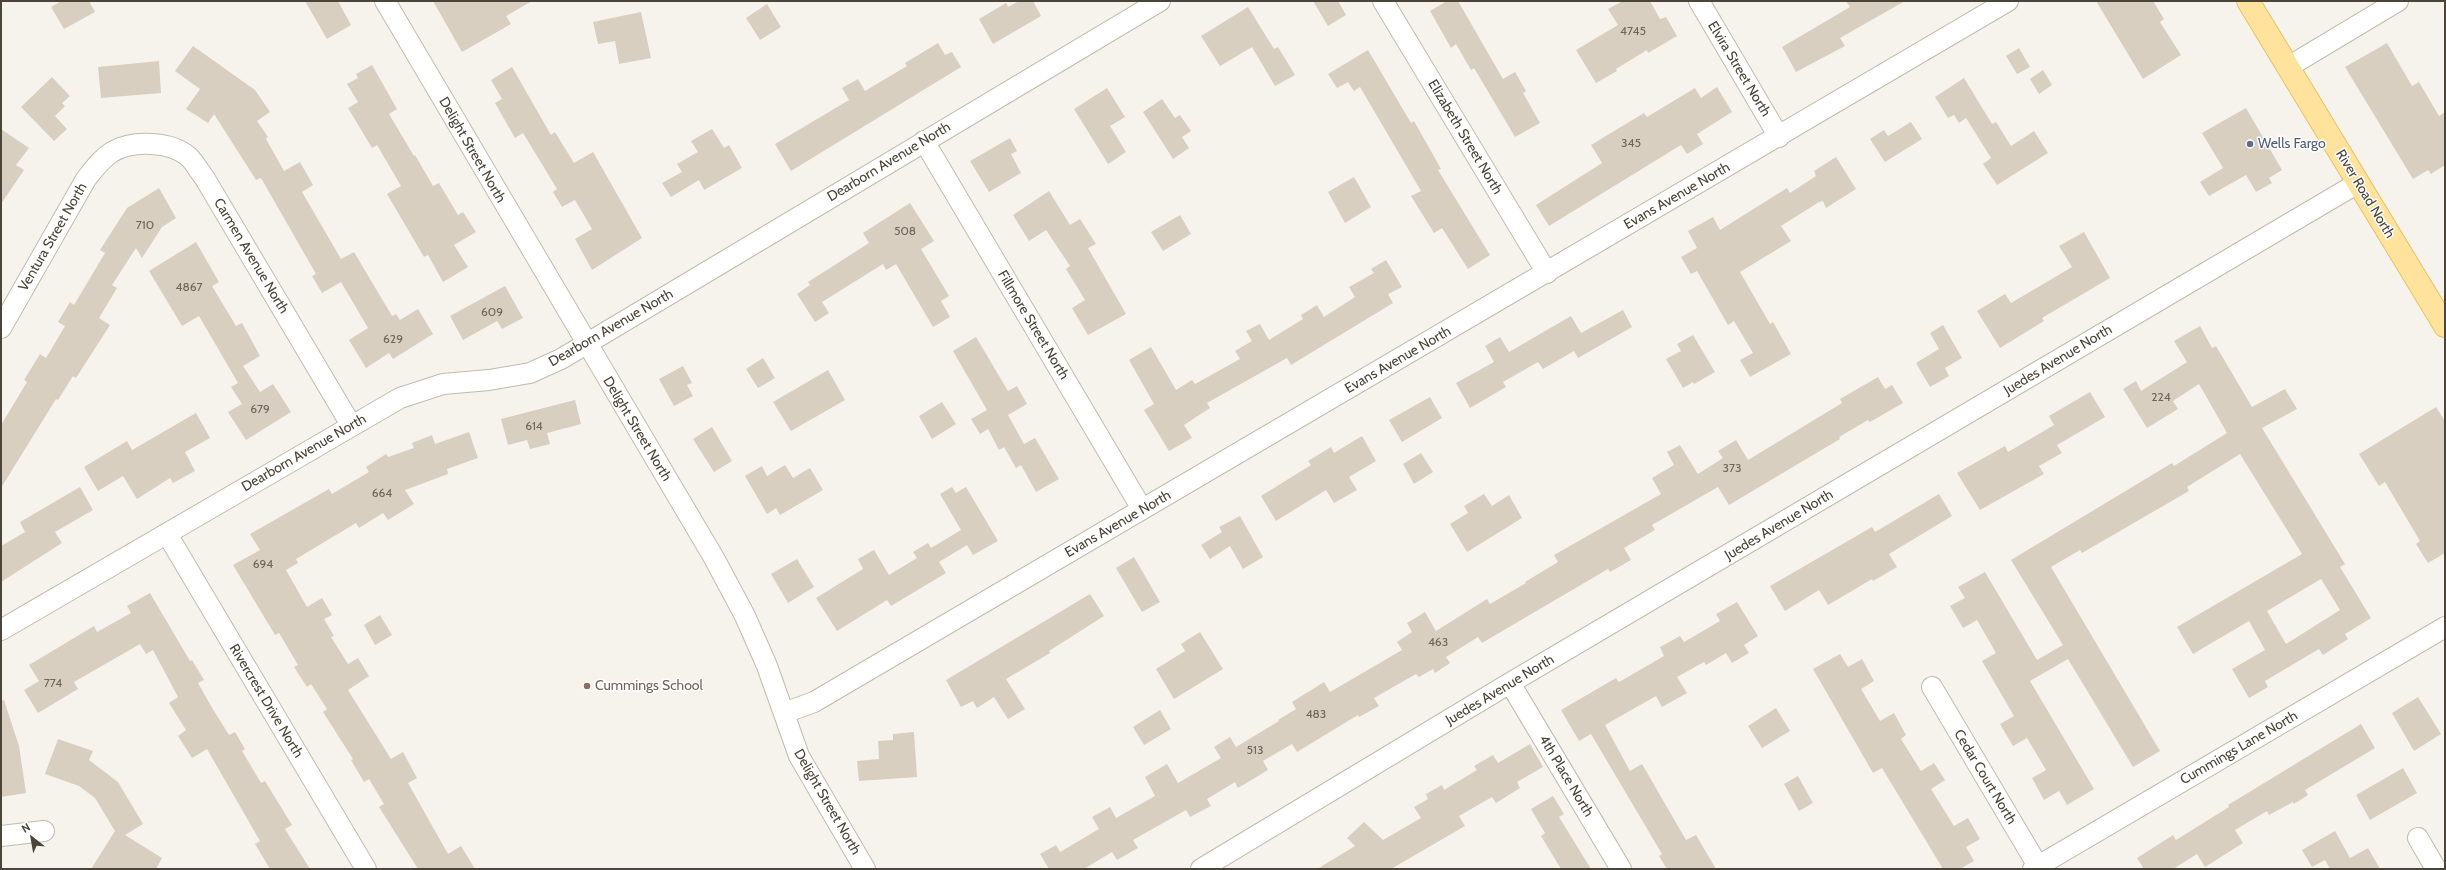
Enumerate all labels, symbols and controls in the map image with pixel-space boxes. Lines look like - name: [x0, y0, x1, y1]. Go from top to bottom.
- street label: Elvira Street North: [1704, 18, 1774, 120]
- house number: 4745: [1620, 24, 1646, 38]
- street label: Elizabeth Street North: [1424, 77, 1506, 197]
- street label: Delight Street North: [435, 94, 509, 206]
- street label: Dearborn Avenue North: [824, 119, 954, 205]
- house number: 345: [1621, 136, 1641, 150]
- place label: Wells Fargo: [2258, 136, 2326, 152]
- marker: Wells Fargo: [2245, 139, 2255, 149]
- street label: River Road North: [2332, 147, 2398, 241]
- street label: Evans Avenue North: [1621, 159, 1733, 233]
- street label: Ventura Street North: [15, 180, 91, 294]
- street label: Carmen Avenue North: [210, 195, 292, 317]
- house number: 710: [136, 218, 154, 232]
- house number: 508: [894, 224, 916, 238]
- street label: Fillmore Street North: [994, 267, 1072, 383]
- house number: 4867: [176, 280, 202, 294]
- street label: Dearborn Avenue North: [546, 285, 676, 371]
- house number: 609: [481, 305, 503, 319]
- street label: Juedes Avenue North: [2001, 321, 2115, 399]
- street label: Evans Avenue North: [1342, 323, 1454, 397]
- house number: 629: [383, 332, 403, 346]
- street label: Delight Street North: [599, 374, 675, 484]
- house number: 224: [2151, 390, 2171, 404]
- house number: 679: [250, 402, 270, 416]
- street label: Dearborn Avenue North: [239, 410, 369, 496]
- house number: 614: [525, 419, 543, 433]
- house number: 373: [1722, 461, 1742, 475]
- house number: 664: [372, 486, 392, 500]
- street label: Juedes Avenue North: [1722, 486, 1836, 564]
- street label: Evans Avenue North: [1062, 487, 1174, 561]
- house number: 694: [253, 557, 273, 571]
- house number: 463: [1428, 635, 1448, 649]
- street label: Rivercrest Drive North: [225, 641, 307, 761]
- street label: Juedes Avenue North: [1443, 651, 1557, 729]
- house number: 774: [44, 676, 62, 690]
- place label: Cummings School: [595, 678, 703, 694]
- marker: Cummings School: [582, 681, 592, 691]
- house number: 483: [1306, 707, 1326, 721]
- street label: Cummings Lane North: [2177, 707, 2301, 789]
- street label: Cedar Court North: [1950, 727, 2020, 827]
- street label: 4th Place North: [1535, 732, 1597, 820]
- house number: 513: [1247, 743, 1263, 757]
- street label: Delight Street North: [790, 746, 864, 858]
- north arrow: [12, 818, 52, 858]
- text: N: [19, 820, 33, 836]

